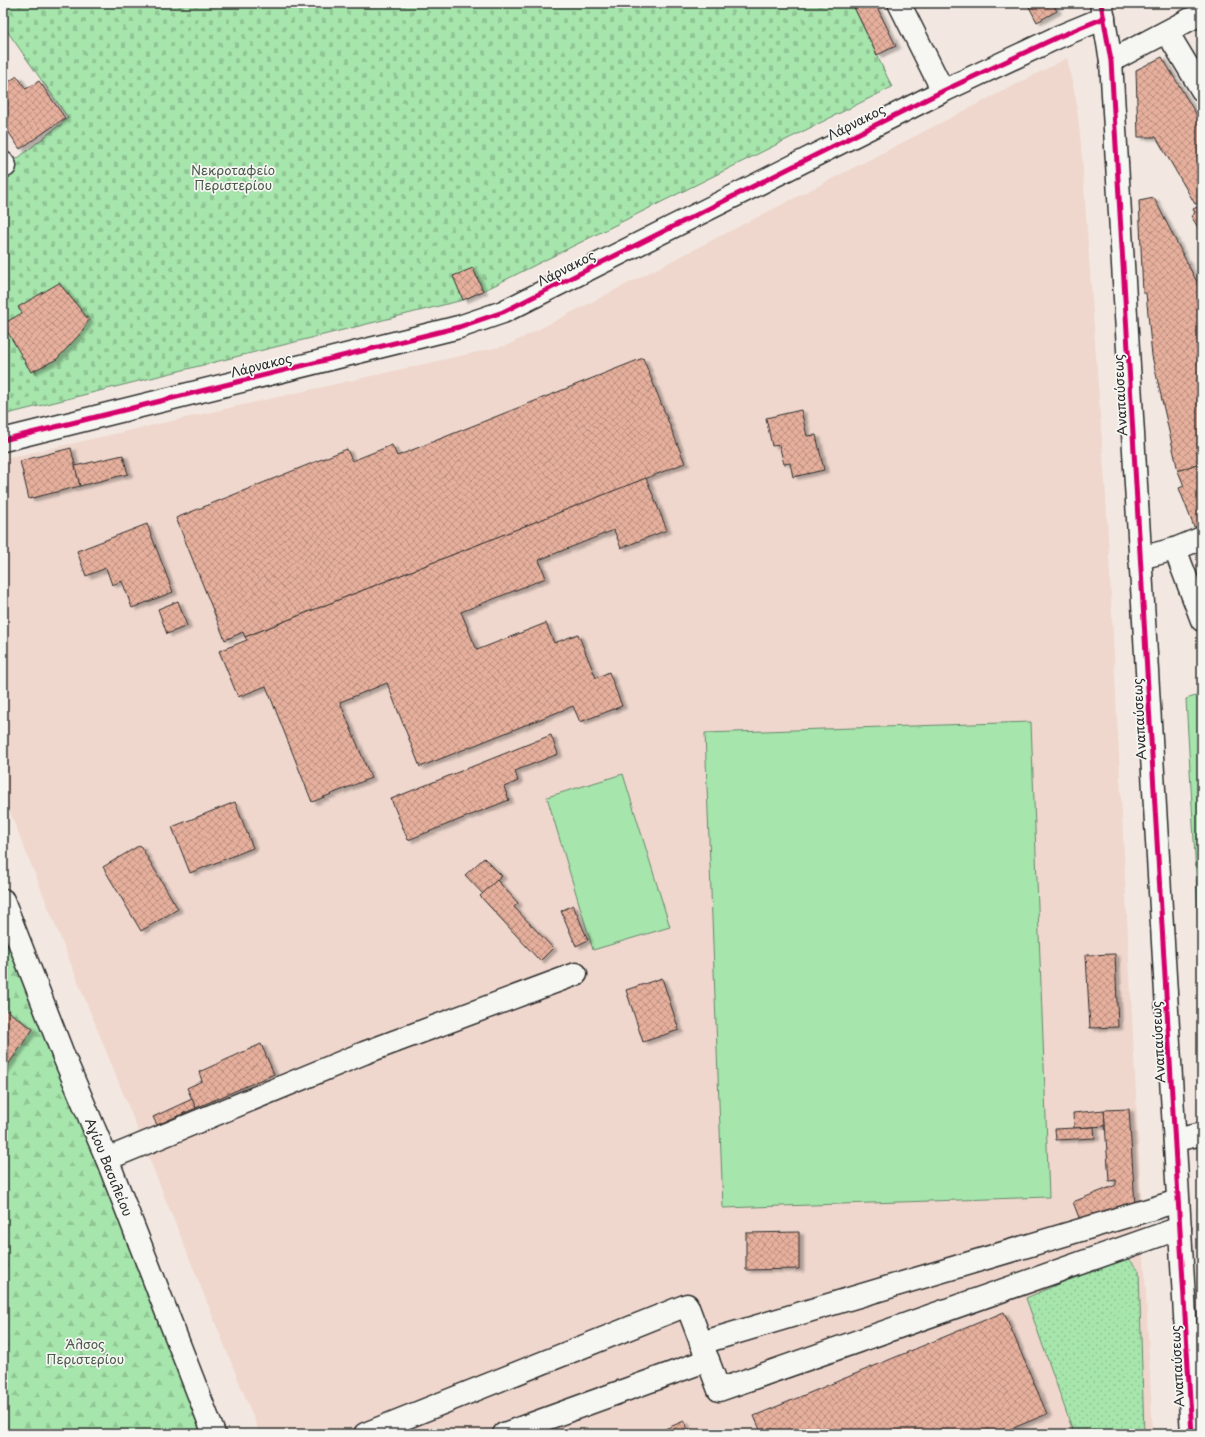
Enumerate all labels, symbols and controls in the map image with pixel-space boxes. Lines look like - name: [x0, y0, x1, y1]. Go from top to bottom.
- street label: Λάρνακος: [824, 99, 888, 144]
- park label: Νεκροταφείο Περιστερίου: [191, 160, 275, 194]
- street label: Λάρνακος: [534, 245, 598, 290]
- street label: Λάρνακος: [228, 348, 294, 381]
- street label: Αναπαύσεως: [1108, 353, 1131, 436]
- street label: Αναπαύσεως: [1127, 677, 1150, 760]
- street label: Αναπαύσεως: [1146, 1000, 1169, 1083]
- street label: Αγίου Βασιλείου: [81, 1115, 138, 1219]
- street label: Αναπαύσεως: [1165, 1324, 1188, 1407]
- park label: Άλσος Περιστερίου: [46, 1334, 124, 1368]

